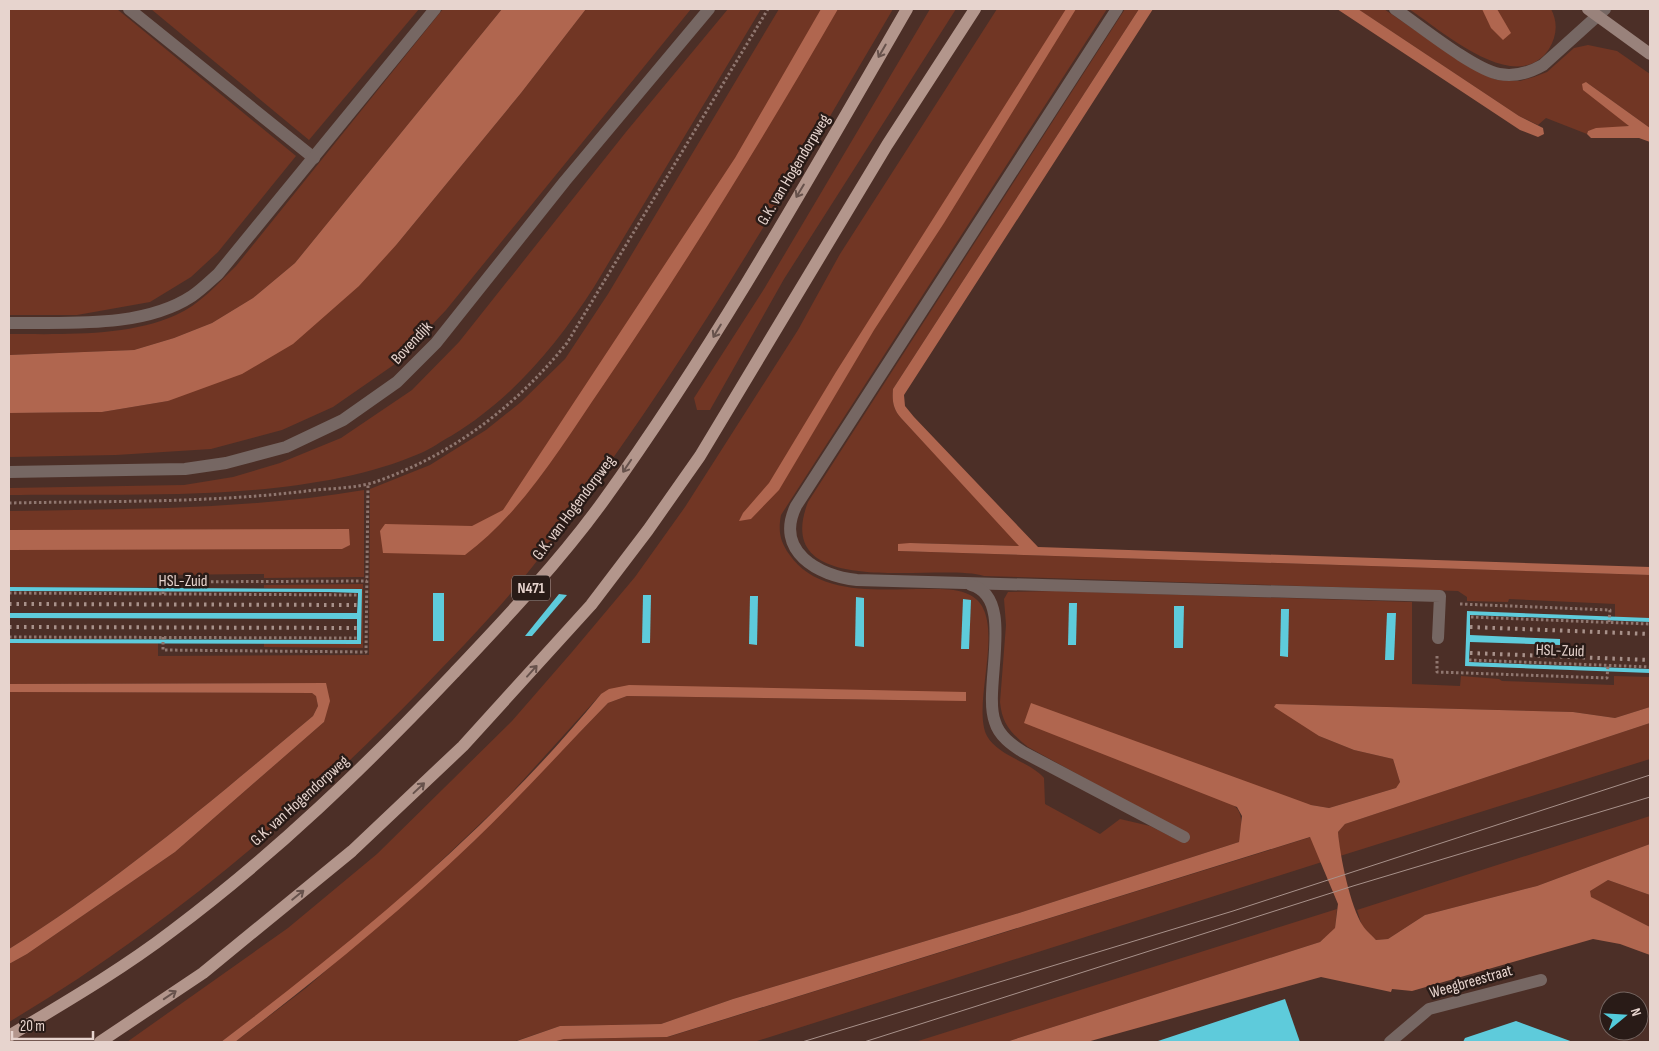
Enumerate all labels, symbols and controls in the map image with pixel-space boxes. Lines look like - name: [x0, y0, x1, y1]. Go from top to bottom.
- one-way arrow: [877, 43, 887, 58]
- street label: G.K. van Hogendorpweg: [753, 111, 835, 229]
- one-way arrow: [795, 184, 805, 198]
- street label: Bovendijk: [387, 318, 437, 368]
- one-way arrow: [711, 323, 721, 337]
- street label: G.K. van Hogendorpweg: [528, 452, 620, 564]
- one-way arrow: [622, 459, 632, 473]
- street label: HSL-Zuid: [159, 572, 207, 591]
- road number: N471: [512, 576, 550, 600]
- street label: HSL-Zuid: [1535, 641, 1585, 661]
- one-way arrow: [526, 664, 538, 677]
- street label: G.K. van Hogendorpweg: [247, 752, 353, 850]
- one-way arrow: [413, 782, 426, 794]
- one-way arrow: [291, 890, 304, 901]
- street label: Weegbreestraat: [1427, 961, 1515, 1003]
- one-way arrow: [163, 990, 177, 1000]
- north arrow: [1599, 991, 1649, 1041]
- text: N: [1627, 1006, 1645, 1018]
- scale bar: [12, 1008, 94, 1040]
- text: 20 m: [20, 1017, 45, 1036]

